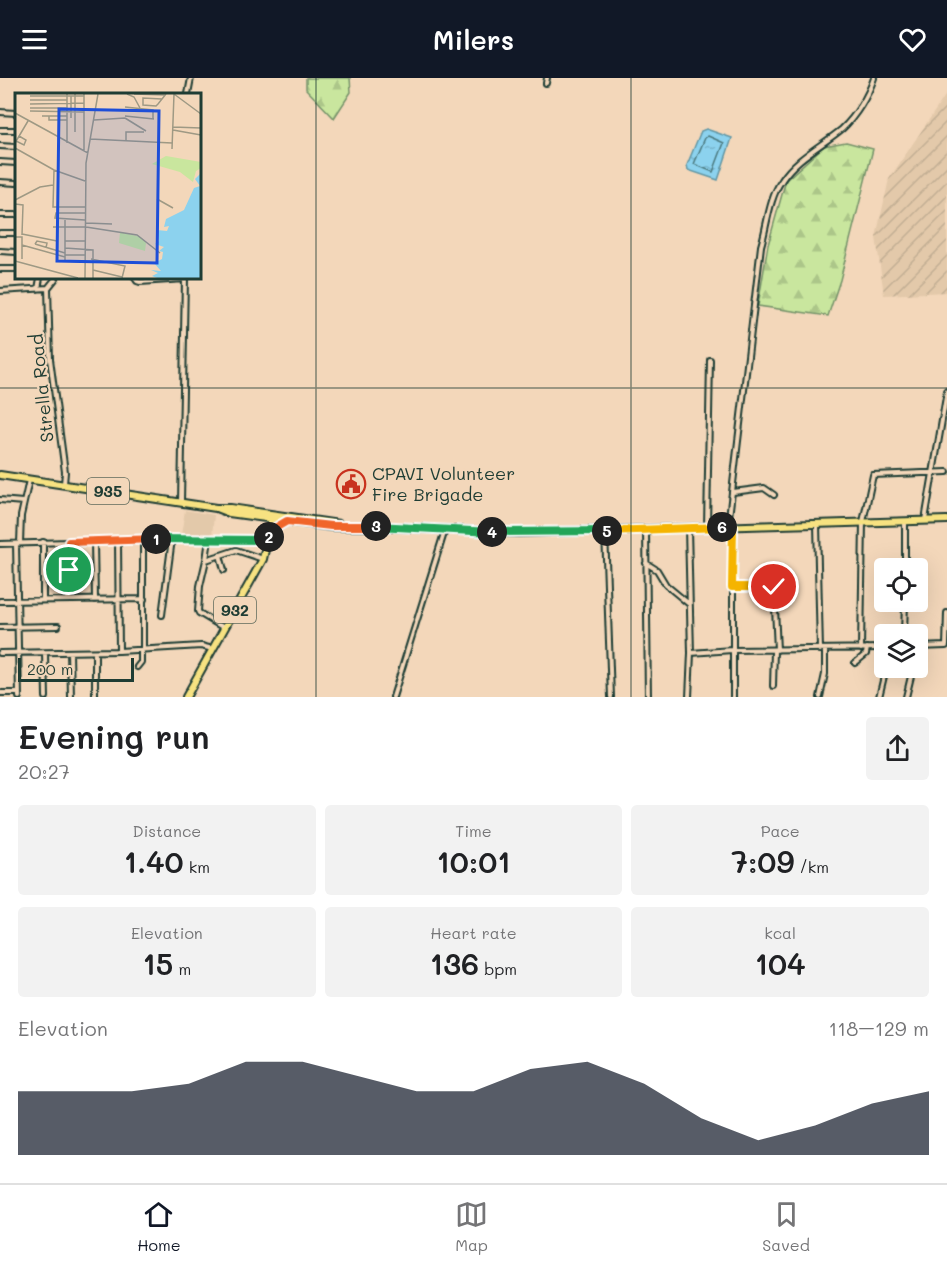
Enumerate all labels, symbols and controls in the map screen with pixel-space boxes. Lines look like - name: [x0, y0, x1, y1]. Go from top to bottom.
- text: Milers: [433, 22, 514, 57]
- icon: menu: [18, 23, 51, 56]
- icon: heart: [896, 23, 929, 56]
- inset map: [15, 93, 201, 279]
- street label: Strella Road: [23, 333, 59, 444]
- place label: CPAVI Volunteer Fire Brigade: [372, 461, 515, 506]
- public building icon: CPAVI Volunteer Fire Brigade: [335, 468, 367, 500]
- road number: 935: [87, 478, 129, 504]
- pin: 3: [361, 511, 391, 541]
- pin: 6: [707, 512, 737, 542]
- text: 3: [371, 515, 381, 536]
- pin: 5: [592, 516, 622, 546]
- text: 6: [717, 516, 727, 537]
- pin: 4: [477, 517, 507, 547]
- text: 5: [602, 520, 612, 541]
- text: 4: [487, 521, 497, 542]
- pin: 2: [254, 522, 284, 552]
- pin: 1: [141, 524, 171, 554]
- text: 2: [265, 526, 273, 547]
- text: 1: [152, 528, 160, 549]
- pin: [43, 544, 94, 595]
- icon: arrive: [52, 553, 85, 586]
- map controls: [874, 558, 928, 678]
- button: locate: [874, 558, 928, 612]
- pin: [748, 561, 799, 612]
- icon: check: [757, 570, 790, 603]
- road number: 932: [214, 597, 256, 623]
- button: layers: [874, 624, 928, 678]
- scale bar: [18, 655, 134, 682]
- text: 200 m: [27, 658, 74, 679]
- text: Evening run: [18, 714, 210, 757]
- button: share: [866, 717, 929, 780]
- text: 20:27: [18, 758, 70, 784]
- text: Distance: [132, 820, 201, 841]
- text: Time: [455, 820, 492, 841]
- text: Pace: [761, 820, 800, 841]
- text: 1.40: [124, 841, 184, 881]
- text: 10:01: [436, 841, 511, 881]
- text: 7:09: [731, 841, 794, 881]
- text: km: [184, 856, 210, 877]
- text: /km: [794, 856, 829, 877]
- text: Elevation: [131, 922, 203, 943]
- text: Heart rate: [430, 922, 517, 943]
- text: kcal: [764, 922, 796, 943]
- text: 15: [142, 943, 173, 983]
- text: 136: [430, 943, 479, 983]
- text: 104: [755, 943, 806, 983]
- text: m: [173, 958, 191, 979]
- text: bpm: [479, 958, 517, 979]
- text: Elevation: [18, 1015, 108, 1041]
- text: 118–129 m: [828, 1015, 929, 1041]
- tab: Home: [137, 1198, 181, 1255]
- tab: Map: [455, 1198, 488, 1255]
- tab: Saved: [762, 1198, 810, 1255]

